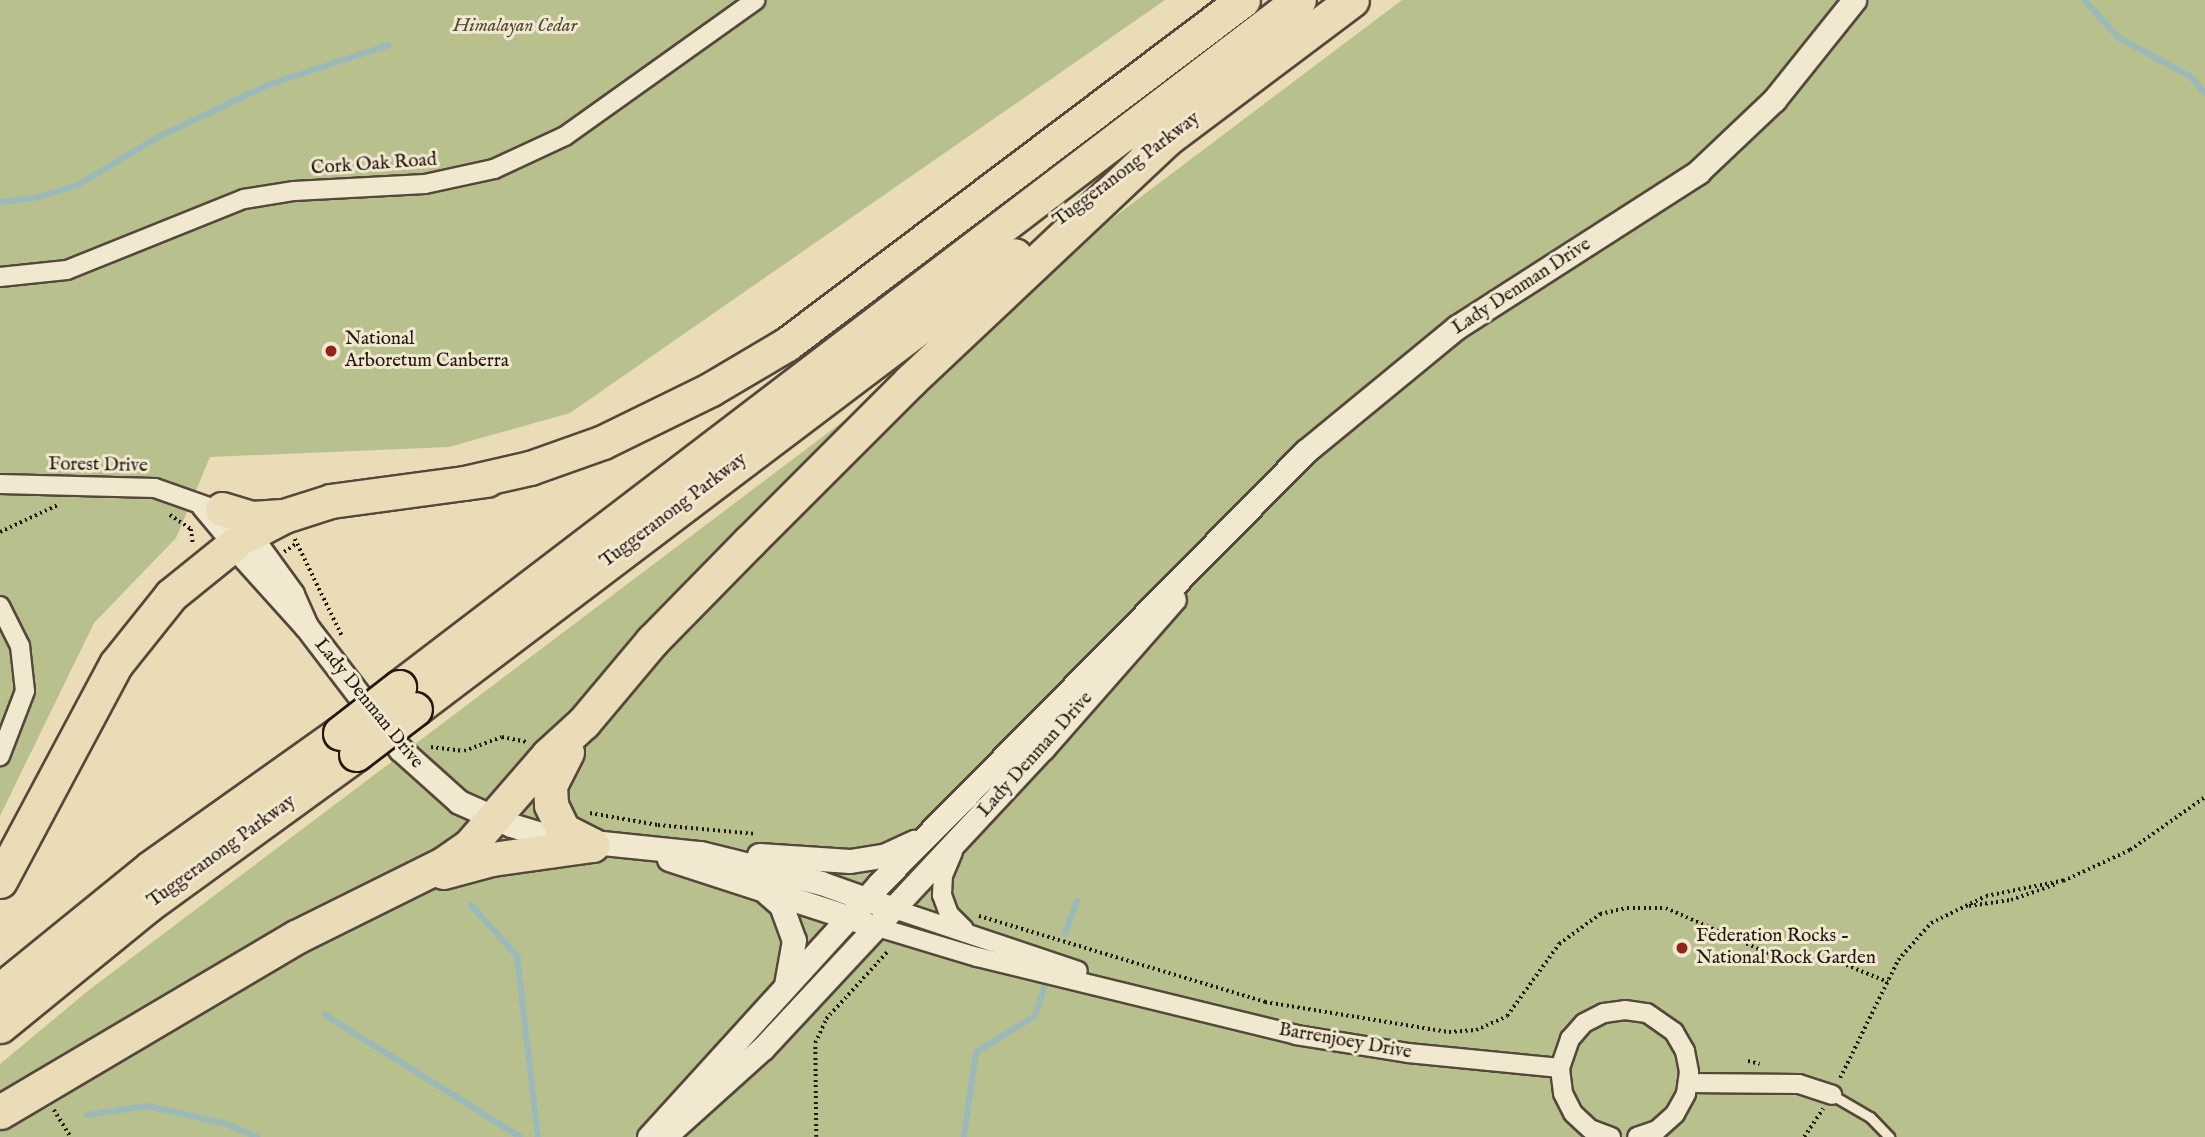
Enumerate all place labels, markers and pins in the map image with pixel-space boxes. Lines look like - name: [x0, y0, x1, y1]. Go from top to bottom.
- place label: National Arboretum Canberra: [345, 329, 509, 373]
- marker: National Arboretum Canberra: [323, 343, 339, 359]
- place label: Federation Rocks - National Rock Garden: [1696, 926, 1876, 970]
- marker: Federation Rocks - National Rock Garden: [1674, 940, 1690, 956]

